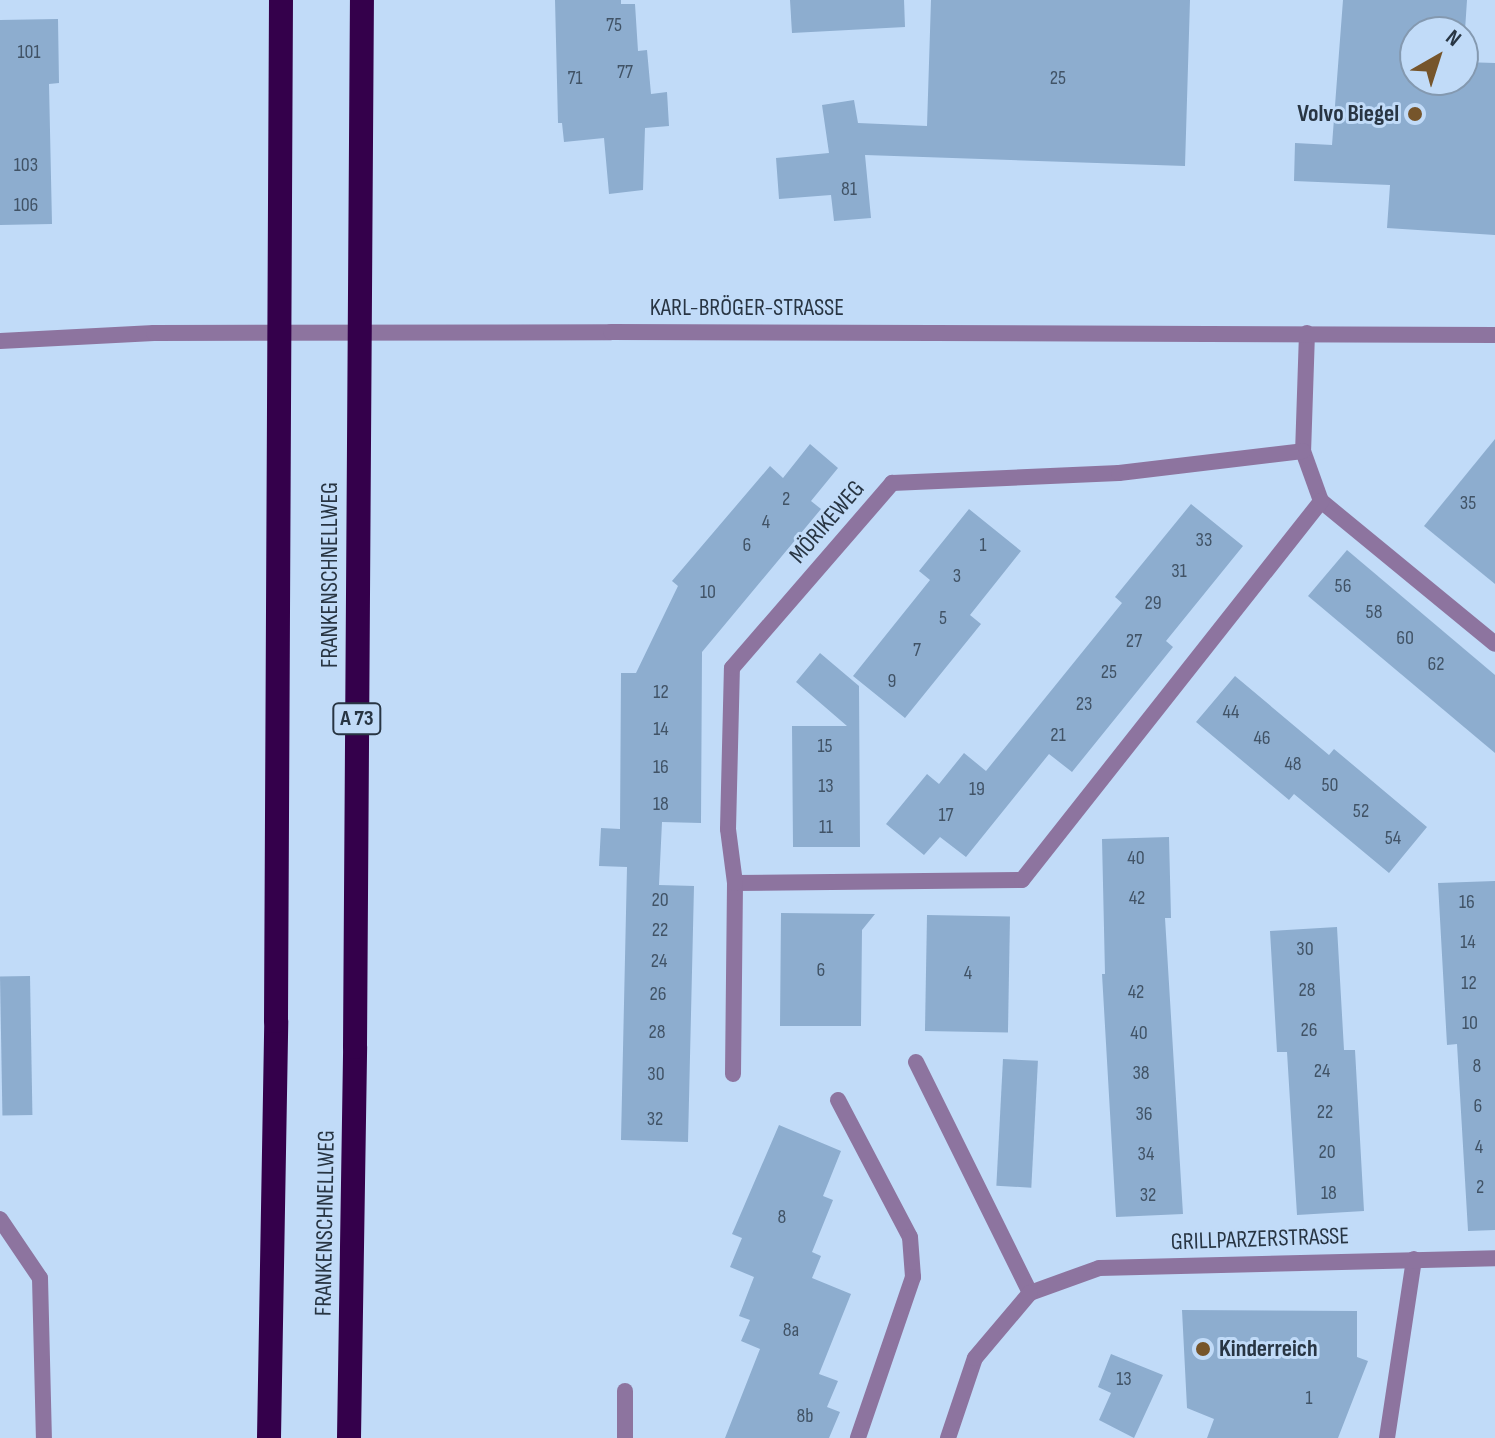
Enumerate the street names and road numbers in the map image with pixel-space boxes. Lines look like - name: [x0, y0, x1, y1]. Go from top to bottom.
- street label: KARL-BRÖGER-STRASSE: [650, 294, 844, 322]
- street label: MÖRIKEWEG: [783, 475, 871, 569]
- street label: FRANKENSCHNELLWEG: [316, 482, 344, 668]
- road number: A 73: [331, 701, 383, 737]
- street label: FRANKENSCHNELLWEG: [309, 1130, 341, 1316]
- street label: GRILLPARZERSTRASSE: [1170, 1221, 1350, 1257]

